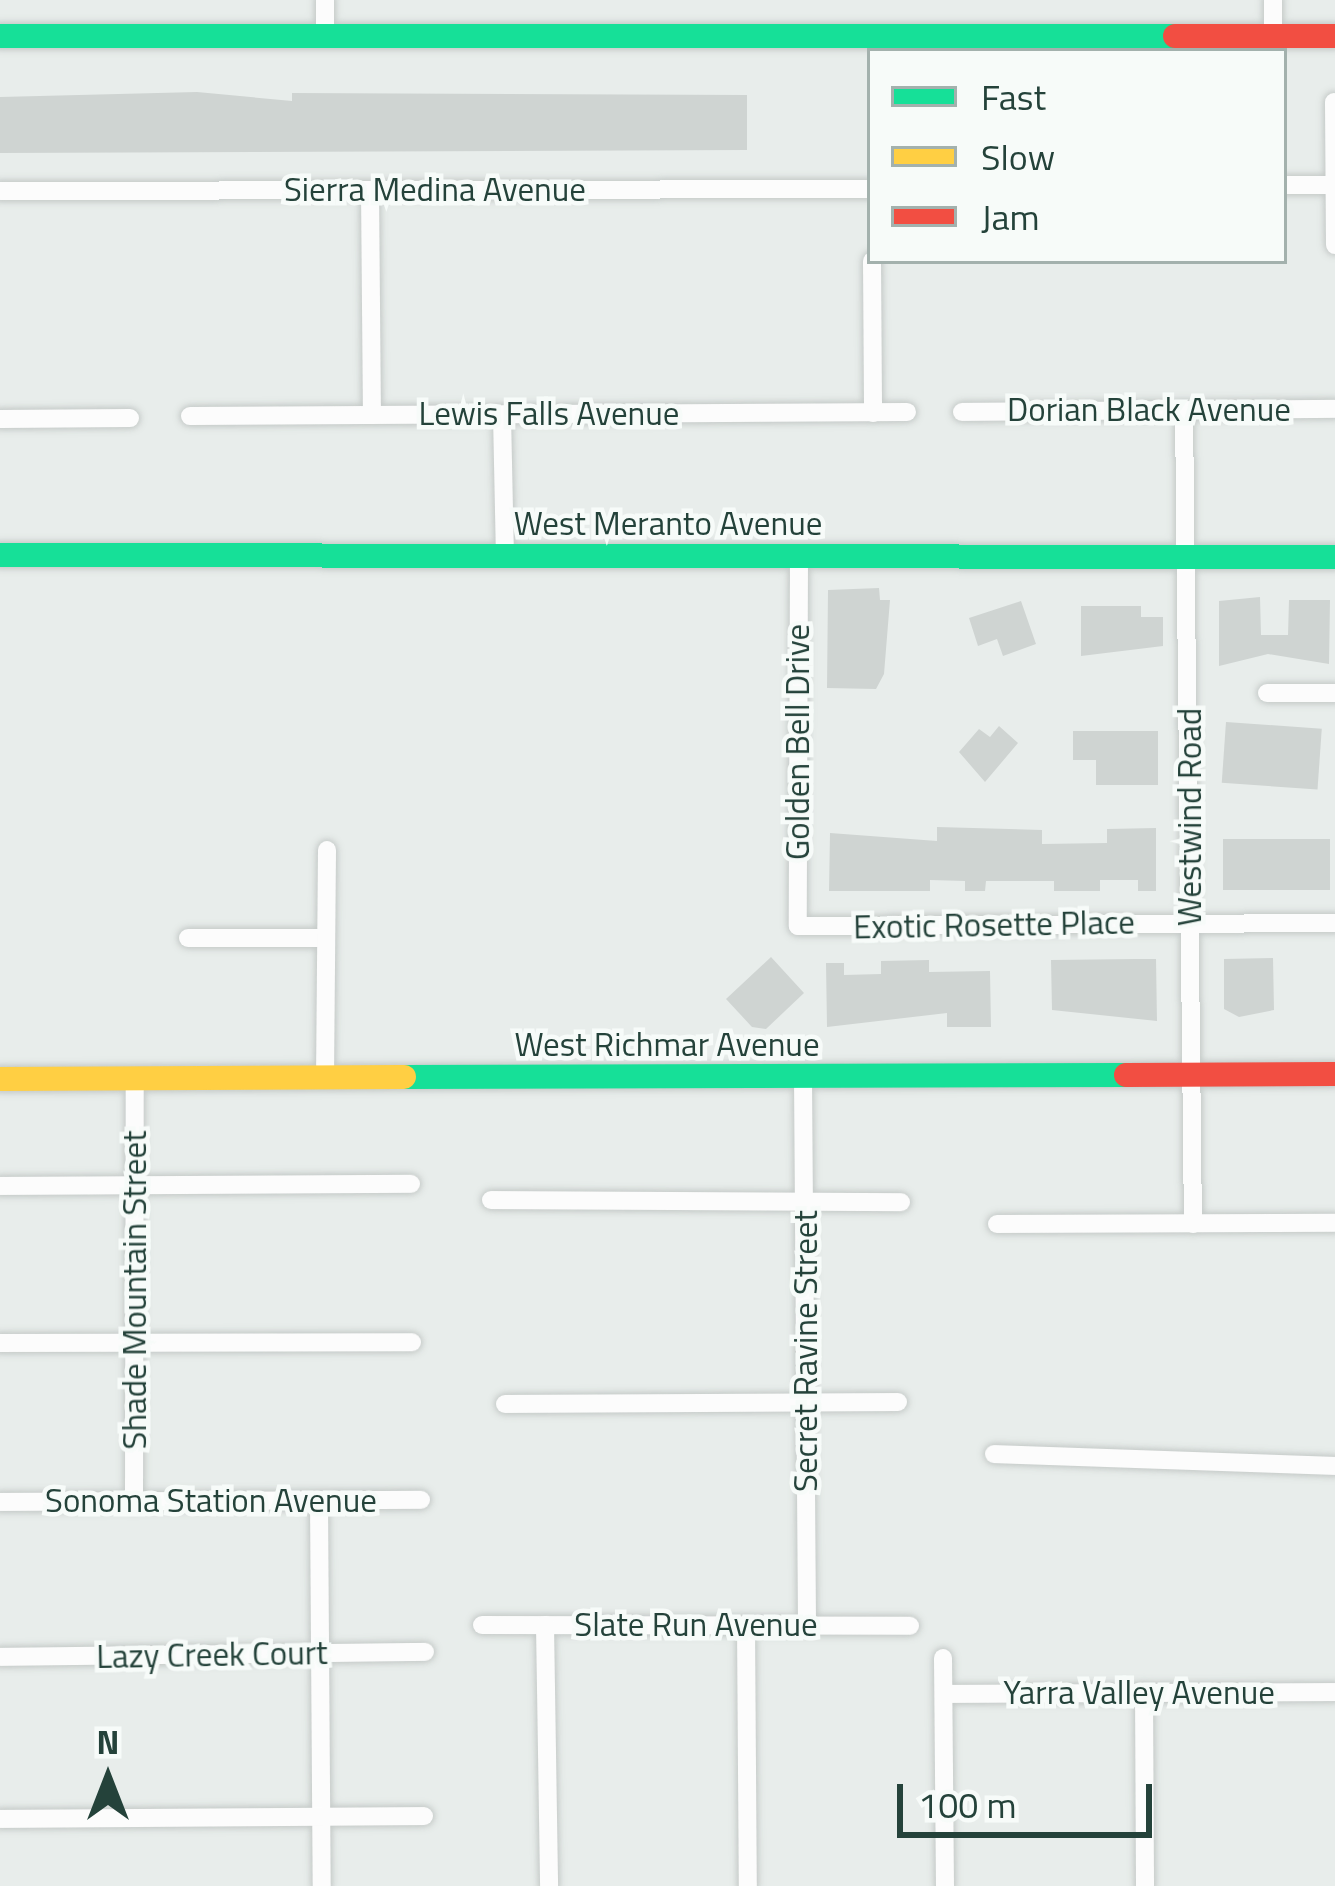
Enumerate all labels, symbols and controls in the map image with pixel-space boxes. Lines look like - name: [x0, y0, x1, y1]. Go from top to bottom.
- legend: [867, 48, 1287, 264]
- text: Fast: [981, 69, 1046, 124]
- text: Slow: [981, 129, 1055, 184]
- street label: Sierra Medina Avenue: [284, 170, 586, 210]
- text: Jam: [981, 189, 1040, 244]
- street label: Dorian Black Avenue: [1007, 390, 1291, 430]
- street label: Lewis Falls Avenue: [419, 394, 679, 434]
- street label: West Meranto Avenue: [514, 504, 822, 544]
- street label: Golden Bell Drive: [778, 624, 818, 860]
- street label: Westwind Road: [1170, 708, 1210, 926]
- street label: Exotic Rosette Place: [853, 903, 1135, 947]
- street label: West Richmar Avenue: [514, 1025, 820, 1065]
- street label: Shade Mountain Street: [115, 1130, 155, 1450]
- street label: Secret Ravine Street: [786, 1210, 826, 1492]
- street label: Sonoma Station Avenue: [45, 1481, 377, 1521]
- street label: Slate Run Avenue: [574, 1605, 818, 1645]
- street label: Lazy Creek Court: [96, 1633, 328, 1677]
- street label: Yarra Valley Avenue: [1003, 1673, 1275, 1713]
- text: N: [97, 1717, 119, 1767]
- north arrow: [48, 1718, 168, 1838]
- scale bar: [903, 1760, 1158, 1834]
- text: 100 m: [918, 1777, 1017, 1832]

